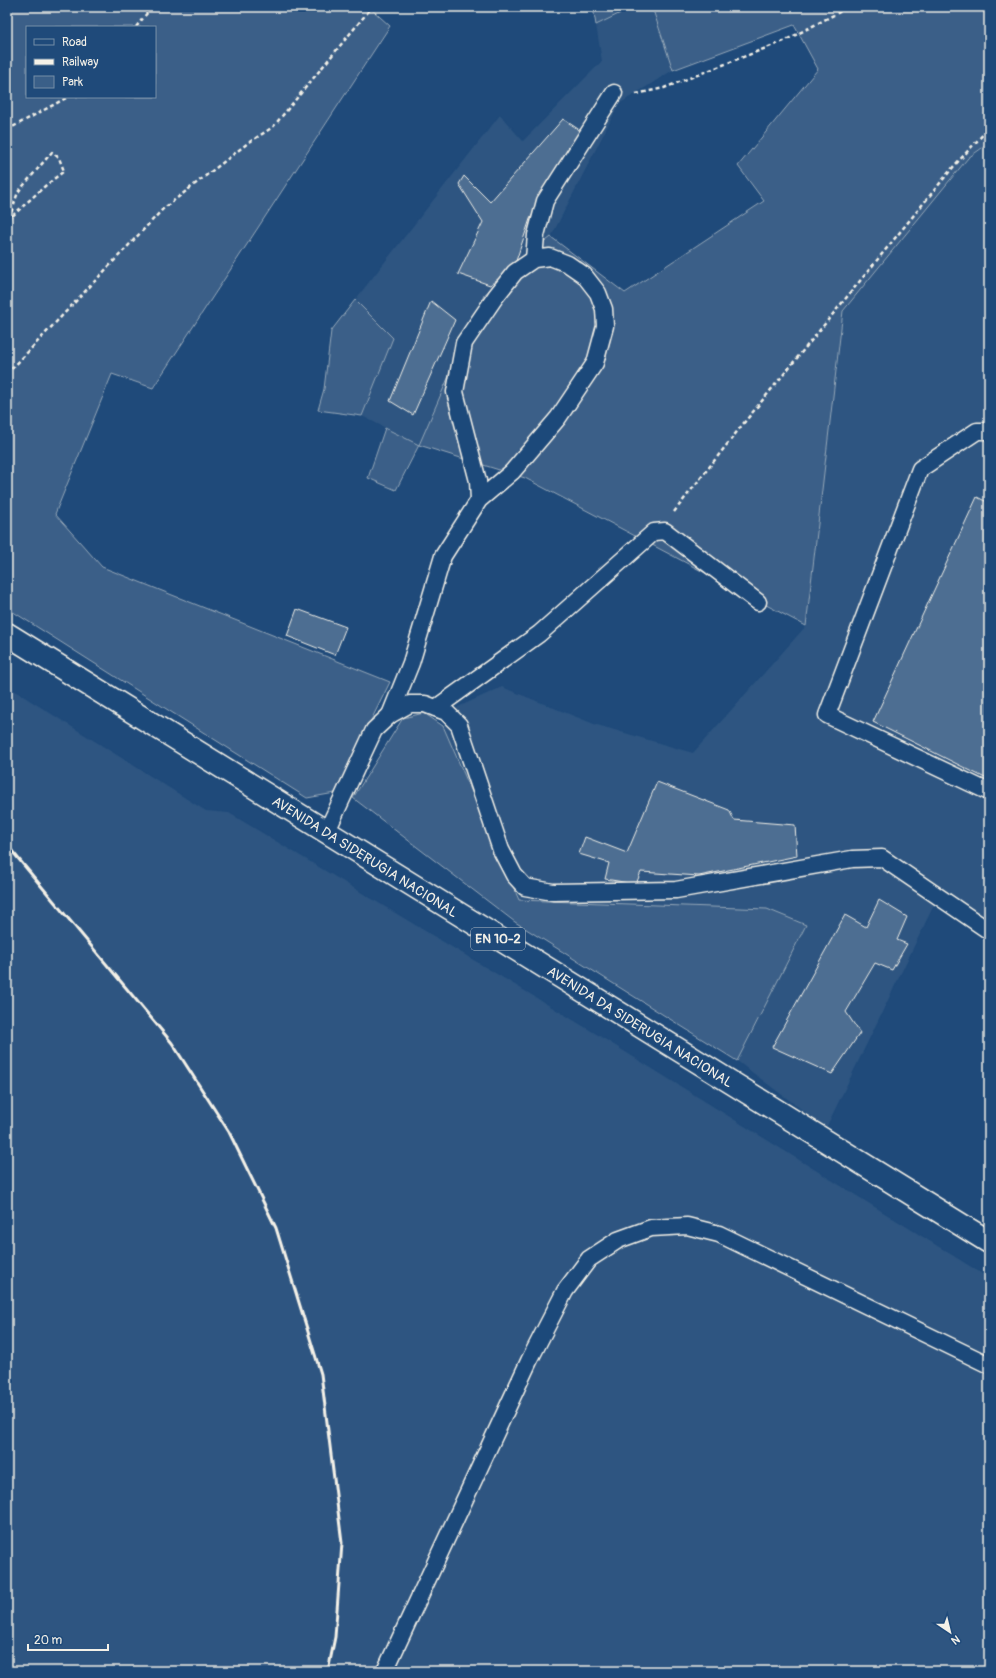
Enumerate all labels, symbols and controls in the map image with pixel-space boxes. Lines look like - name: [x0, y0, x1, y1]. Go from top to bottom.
- legend: [26, 26, 156, 98]
- text: Road: [62, 35, 87, 50]
- text: Railway: [62, 55, 98, 70]
- text: Park: [62, 75, 83, 90]
- street label: AVENIDA DA SIDERUGIA NACIONAL: [269, 793, 461, 921]
- road number: EN 10-2: [471, 928, 525, 950]
- street label: AVENIDA DA SIDERUGIA NACIONAL: [544, 963, 736, 1091]
- north arrow: [930, 1612, 970, 1652]
- scale bar: [28, 1626, 108, 1652]
- text: N: [948, 1632, 962, 1648]
- text: 20 m: [34, 1633, 63, 1648]

